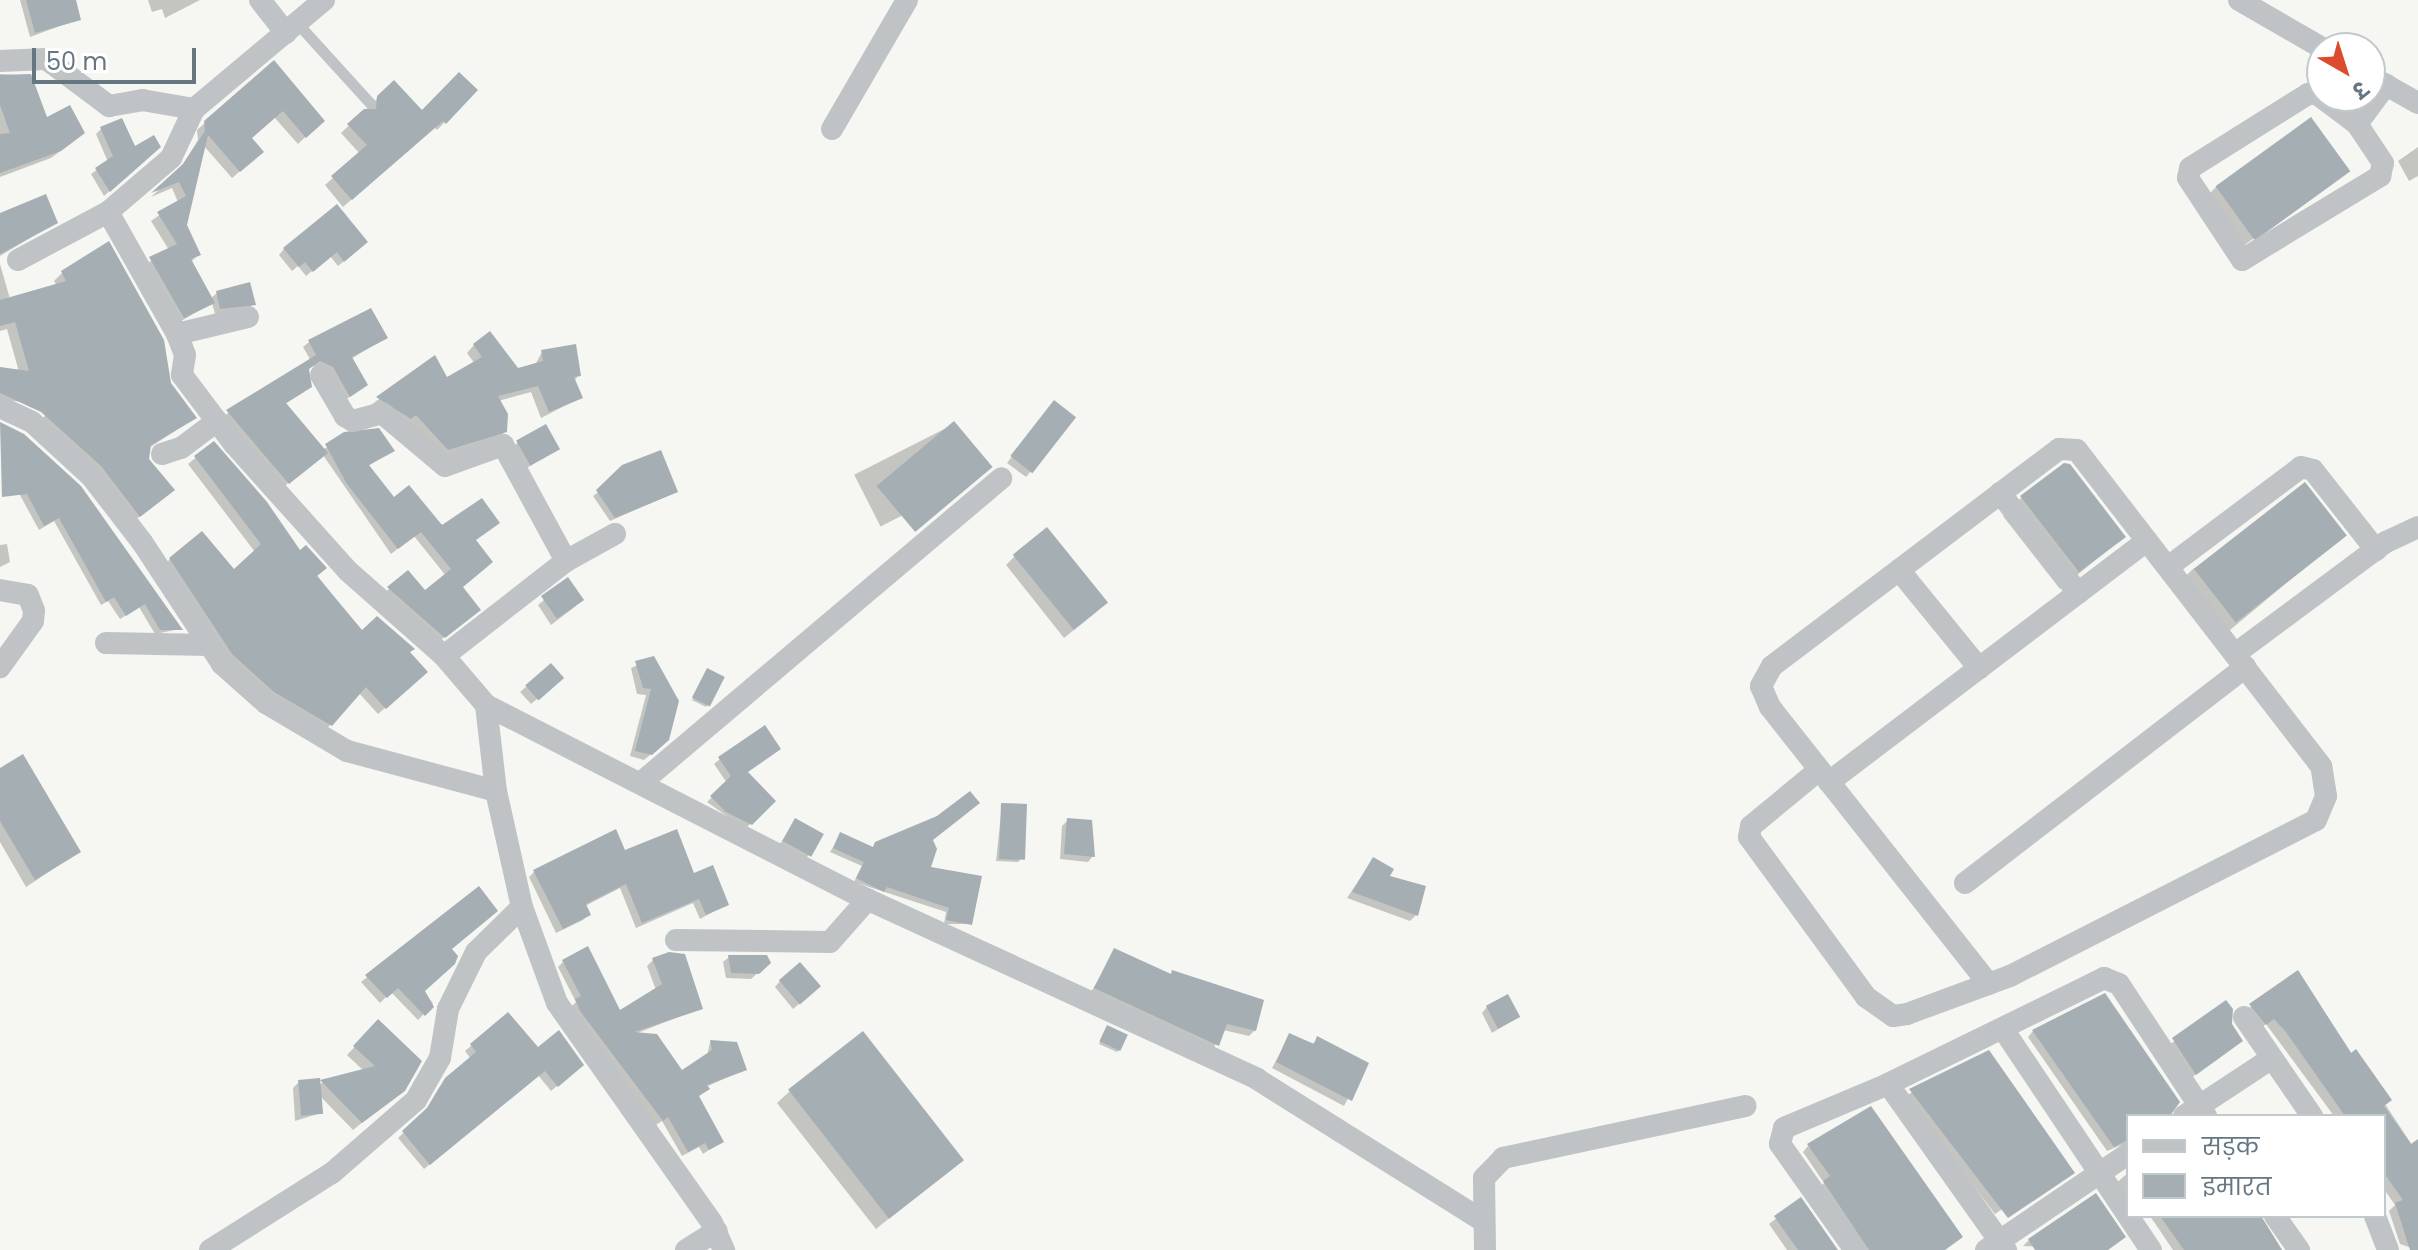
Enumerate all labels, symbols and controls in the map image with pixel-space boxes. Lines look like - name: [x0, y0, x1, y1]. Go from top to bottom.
- scale bar: [36, 32, 200, 82]
- north arrow: [2306, 32, 2386, 112]
- text: 50 m: [46, 45, 107, 78]
- text: उ: [2346, 74, 2375, 105]
- legend: [2126, 1114, 2386, 1218]
- text: सड़क: [2202, 1130, 2259, 1163]
- text: इमारत: [2202, 1170, 2271, 1203]

